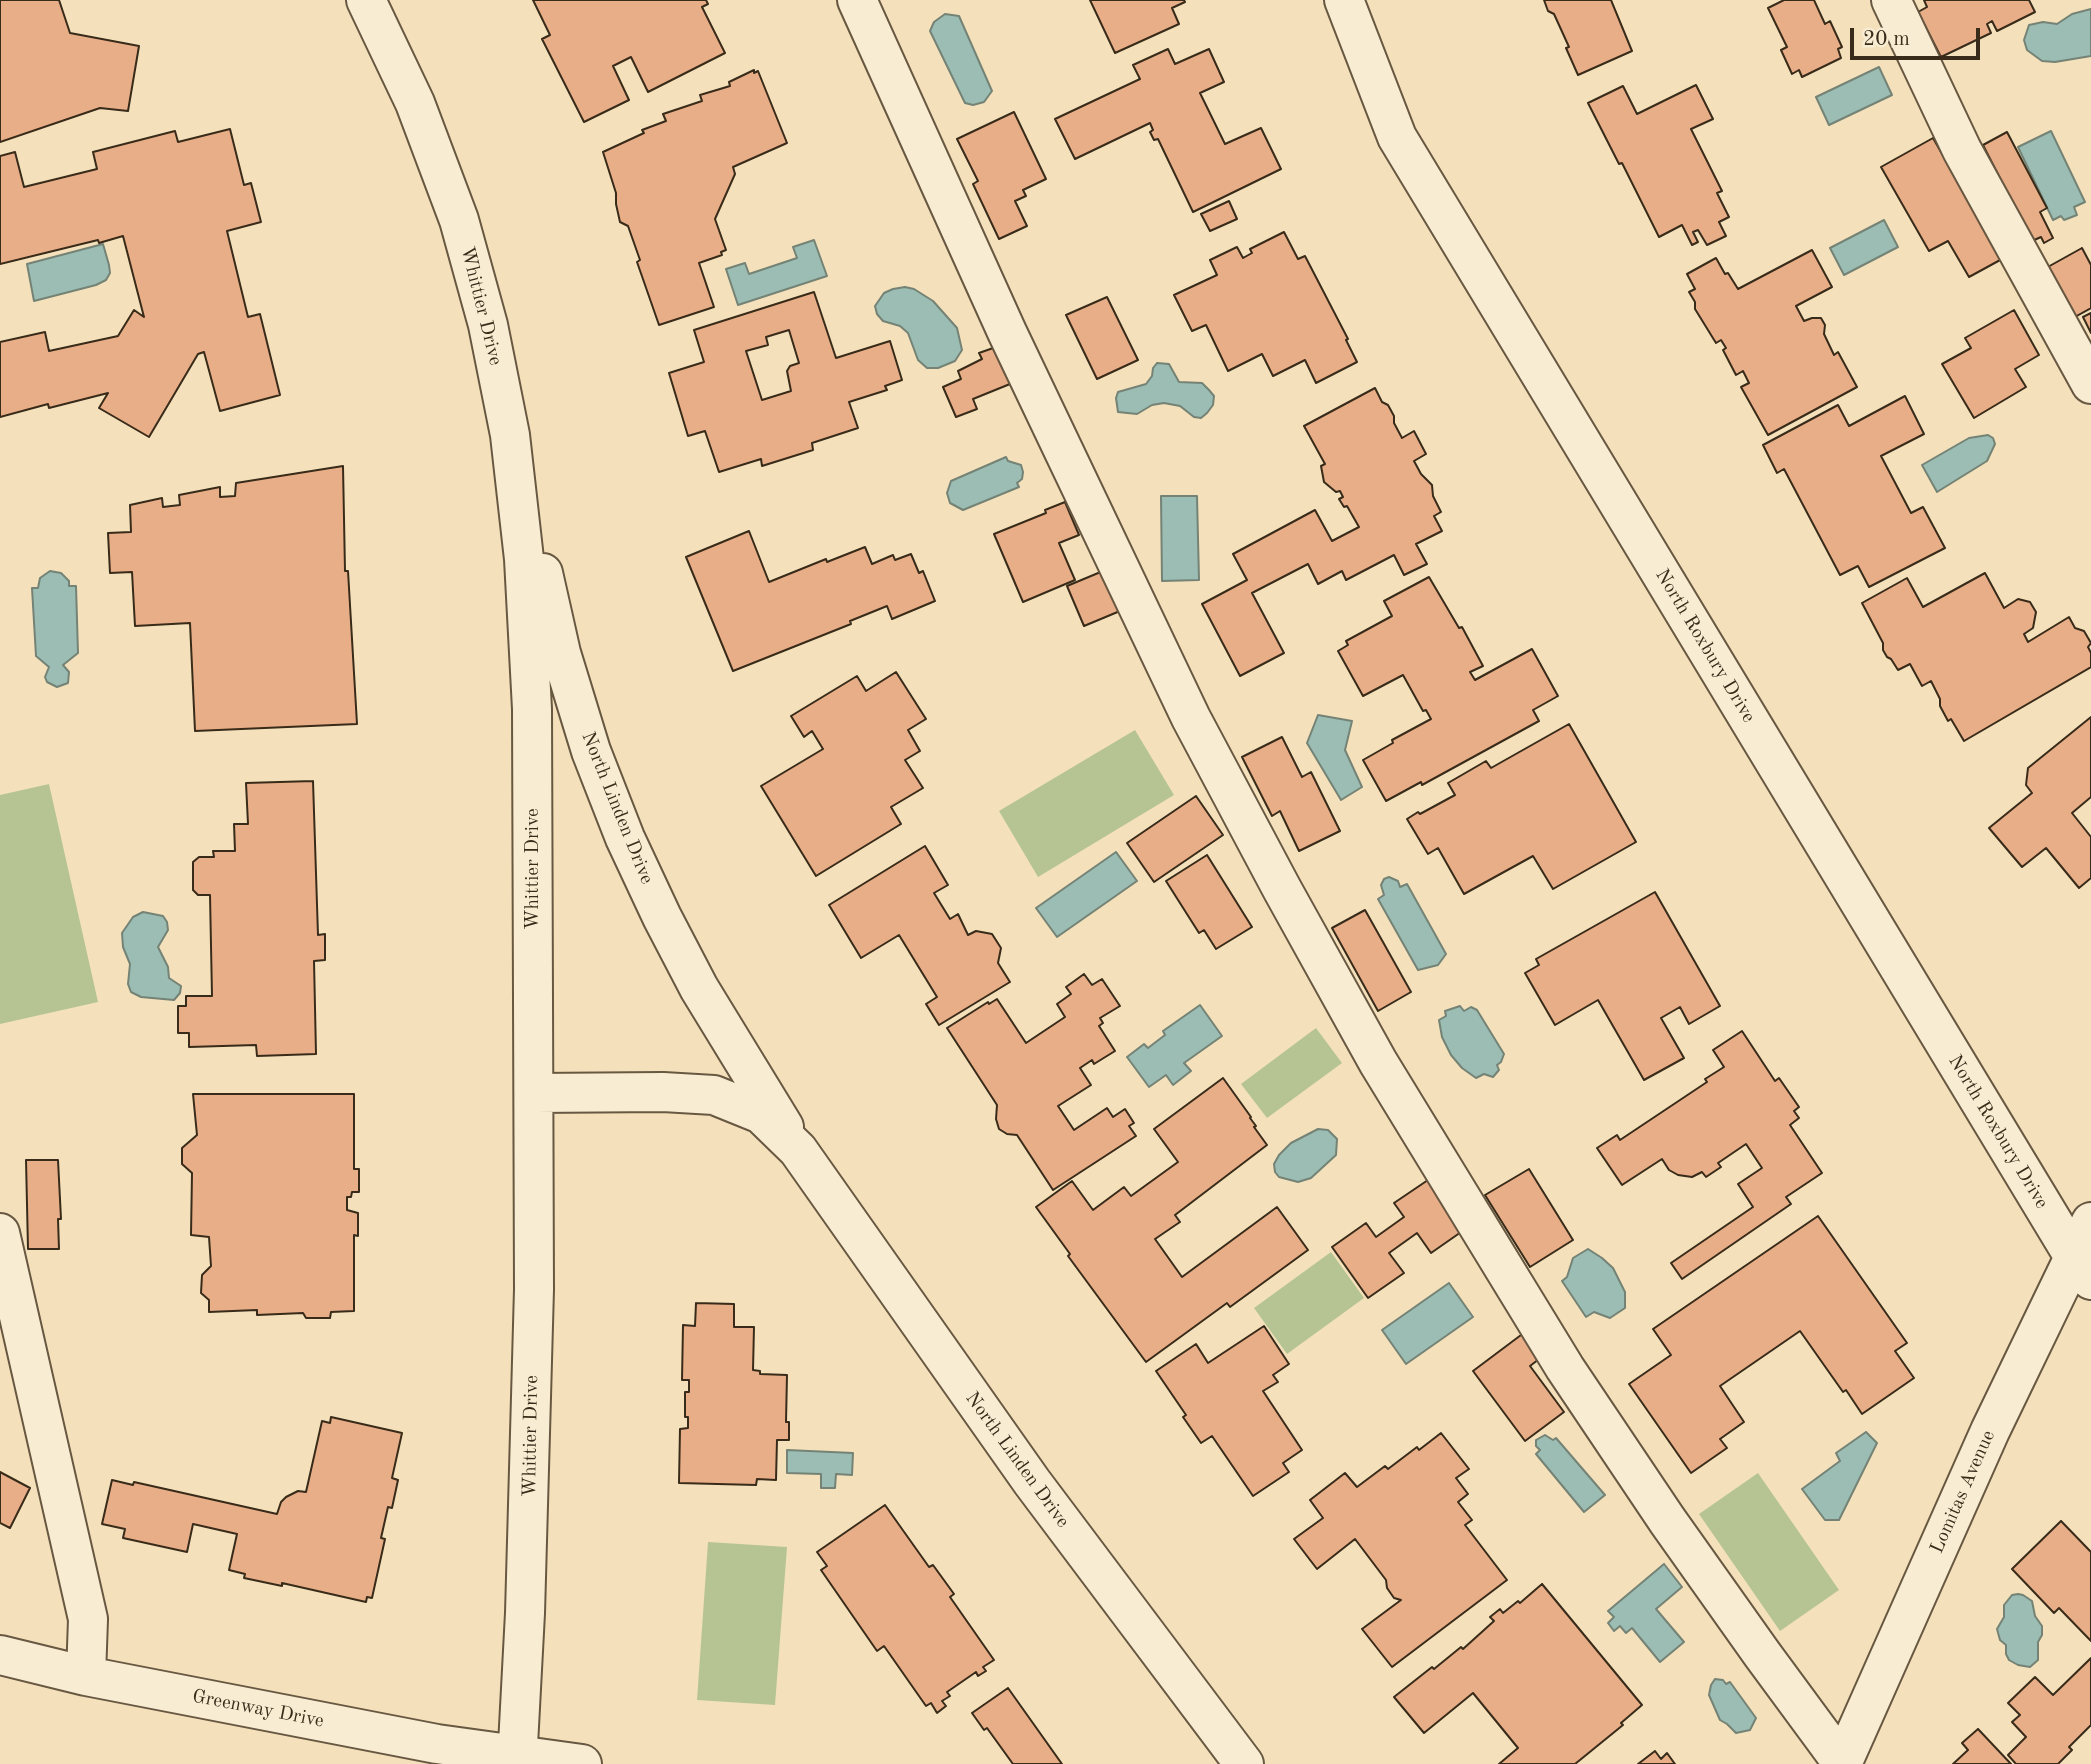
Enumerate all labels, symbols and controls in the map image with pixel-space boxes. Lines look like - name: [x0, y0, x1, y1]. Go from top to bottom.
- scale bar: [1853, 14, 1982, 58]
- text: 20 m: [1863, 29, 1910, 50]
- street label: Whittier Drive: [455, 244, 507, 368]
- street label: North Roxbury Drive: [1650, 565, 1760, 727]
- street label: North Linden Drive: [576, 729, 658, 887]
- street label: Whittier Drive: [522, 808, 544, 930]
- street label: North Roxbury Drive: [1943, 1051, 2053, 1213]
- street label: Whittier Drive: [519, 1375, 543, 1497]
- street label: North Linden Drive: [960, 1388, 1074, 1532]
- street label: Lomitas Avenue: [1926, 1427, 2000, 1557]
- street label: Greenway Drive: [190, 1685, 326, 1733]

